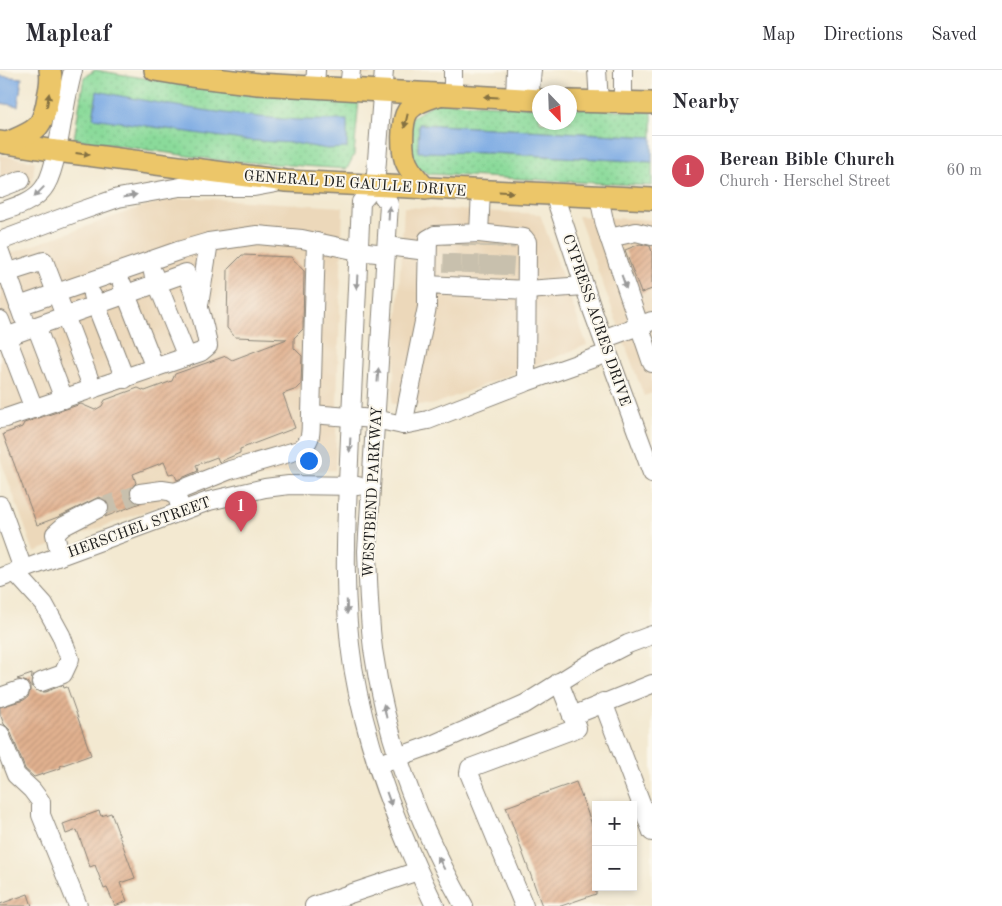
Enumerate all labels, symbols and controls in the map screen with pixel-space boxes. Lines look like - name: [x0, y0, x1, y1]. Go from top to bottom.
- text: Mapleaf: [25, 23, 111, 47]
- text: Map: [762, 26, 795, 44]
- text: Directions: [823, 26, 903, 44]
- text: Saved: [931, 26, 977, 44]
- north arrow: [532, 85, 577, 130]
- one-way arrow: [45, 91, 53, 107]
- one-way arrow: [483, 92, 499, 100]
- text: Nearby: [672, 92, 740, 113]
- one-way arrow: [402, 114, 410, 129]
- one-way arrow: [75, 150, 91, 158]
- text: Berean Bible Church: [719, 151, 895, 170]
- text: 1: [683, 163, 693, 179]
- text: 60 m: [946, 163, 982, 179]
- street label: GENERAL DE GAULLE DRIVE: [243, 169, 467, 200]
- text: Church · Herschel Street: [719, 174, 890, 190]
- one-way arrow: [34, 185, 46, 197]
- one-way arrow: [498, 189, 514, 197]
- one-way arrow: [122, 192, 138, 200]
- one-way arrow: [385, 205, 393, 221]
- street label: CYPRESS ACRES DRIVE: [559, 233, 632, 408]
- one-way arrow: [353, 275, 361, 291]
- one-way arrow: [620, 275, 628, 290]
- one-way arrow: [375, 367, 383, 383]
- street label: WESTBEND PARKWAY: [362, 406, 385, 578]
- one-way arrow: [345, 437, 353, 453]
- your location: [296, 448, 322, 474]
- pin: 1: [225, 491, 257, 532]
- street label: HERSCHEL STREET: [66, 496, 213, 561]
- one-way arrow: [343, 599, 351, 615]
- one-way arrow: [381, 703, 389, 718]
- one-way arrow: [385, 792, 393, 807]
- map controls: [592, 801, 637, 891]
- button: +: [592, 801, 637, 846]
- button: −: [592, 846, 637, 891]
- one-way arrow: [436, 856, 445, 870]

